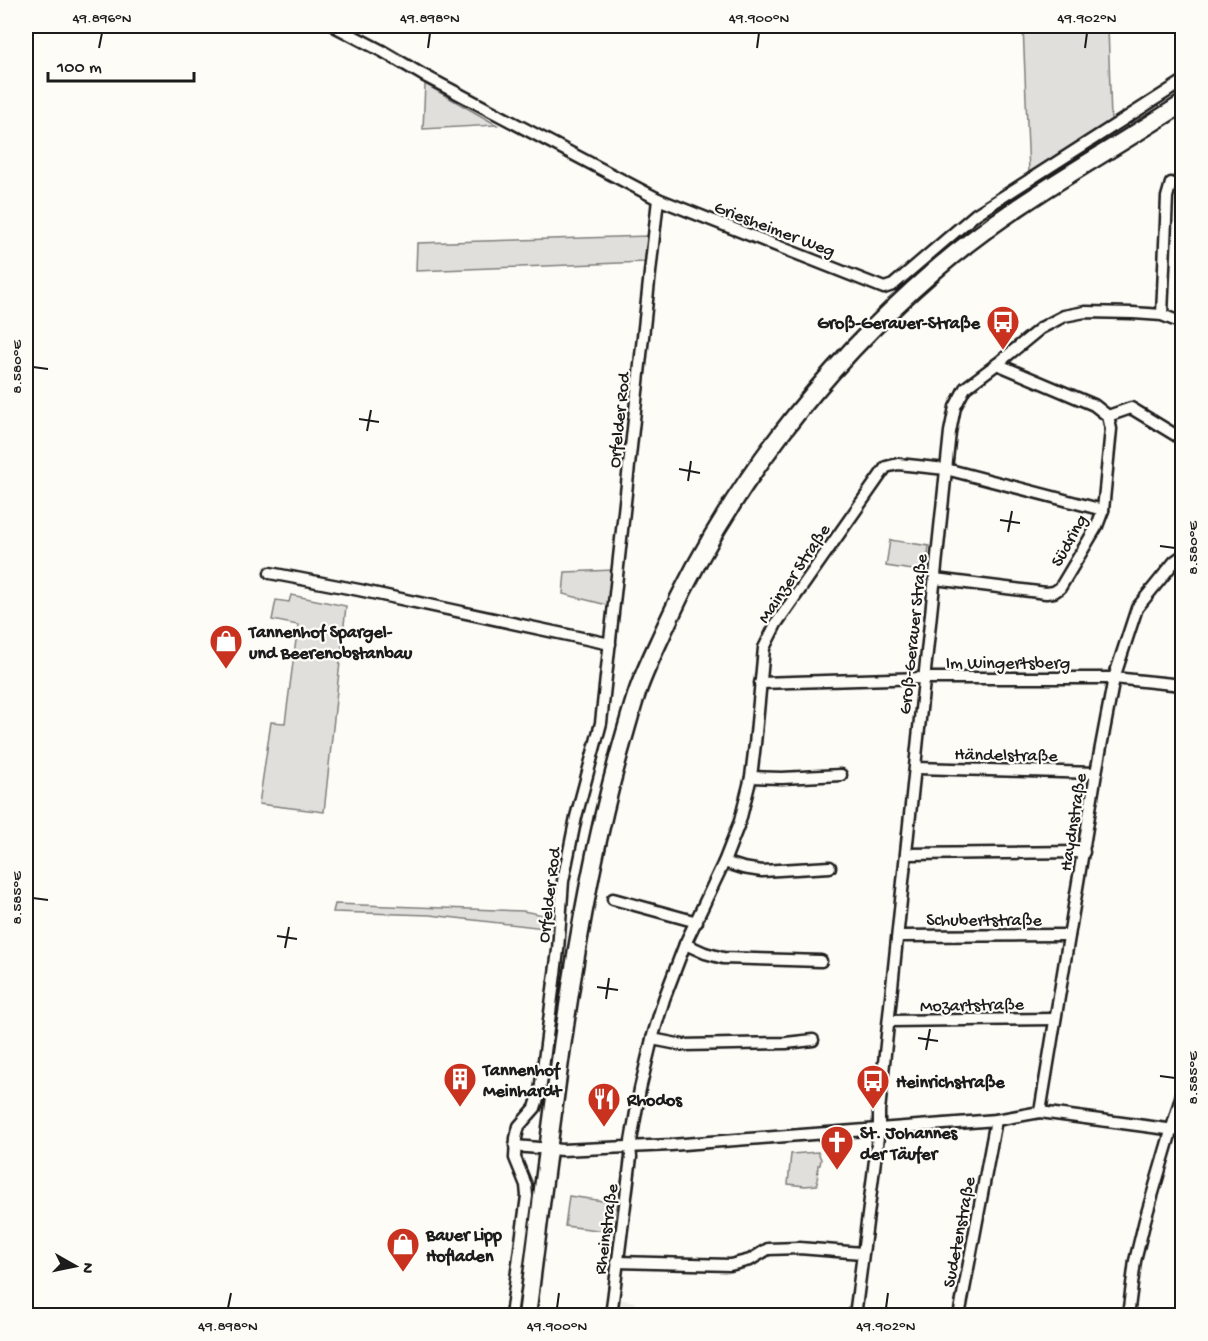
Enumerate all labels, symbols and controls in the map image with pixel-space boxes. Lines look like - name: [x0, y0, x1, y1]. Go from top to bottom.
- text: 49.896°N: [72, 10, 132, 28]
- text: 49.898°N: [400, 10, 460, 28]
- text: 49.900°N: [729, 10, 789, 28]
- text: 49.902°N: [1057, 10, 1117, 28]
- scale bar: [48, 45, 194, 83]
- text: 100 m: [56, 58, 102, 79]
- street label: Griesheimer Weg: [711, 198, 838, 263]
- bus stop icon: Groß-Gerauer-Straße: [985, 304, 1021, 351]
- place label: Groß-Gerauer-Straße: [817, 314, 981, 335]
- text: 8.580°E: [9, 340, 27, 394]
- street label: Orfelder Rod: [605, 370, 636, 469]
- street label: Südring: [1047, 511, 1093, 571]
- street label: Mainzer Straße: [754, 520, 836, 628]
- text: 8.580°E: [1185, 521, 1203, 575]
- street label: Groß-Gerauer Straße: [896, 552, 933, 716]
- shop icon: Tannenhof Spargel- und Beerenobstanbau: [208, 623, 244, 670]
- place label: Tannenhof Spargel- und Beerenobstanbau: [247, 623, 413, 665]
- street label: Im Wingertsberg: [946, 654, 1070, 675]
- street label: Händelstraße: [954, 745, 1058, 768]
- street label: Haydnstraße: [1056, 771, 1093, 873]
- street label: Orfelder Rod: [534, 845, 567, 944]
- text: 8.585°E: [9, 871, 27, 925]
- street label: Schubertstraße: [926, 911, 1043, 932]
- street label: Mozartstraße: [920, 995, 1025, 1018]
- text: 8.585°E: [1185, 1051, 1203, 1105]
- building icon: Tannenhof Meinhardt: [442, 1061, 478, 1108]
- place label: Tannenhof Meinhardt: [481, 1061, 563, 1103]
- bus stop icon: Heinrichstraße: [855, 1063, 891, 1110]
- place label: Heinrichstraße: [896, 1073, 1005, 1094]
- restaurant icon: Rhodos: [586, 1081, 622, 1128]
- place label: Rhodos: [626, 1091, 683, 1112]
- church icon: St. Johannes der Täufer: [819, 1124, 855, 1171]
- place label: St. Johannes der Täufer: [860, 1124, 959, 1166]
- street label: Sudetenstraße: [939, 1175, 982, 1290]
- street label: Rheinstraße: [591, 1182, 624, 1276]
- shop icon: Bauer Lipp Hofladen: [385, 1226, 421, 1273]
- place label: Bauer Lipp Hofladen: [425, 1226, 502, 1268]
- north arrow: [45, 1236, 105, 1296]
- text: N: [76, 1261, 97, 1275]
- text: 49.898°N: [198, 1318, 258, 1336]
- text: 49.900°N: [527, 1318, 587, 1336]
- text: 49.902°N: [856, 1318, 916, 1336]

